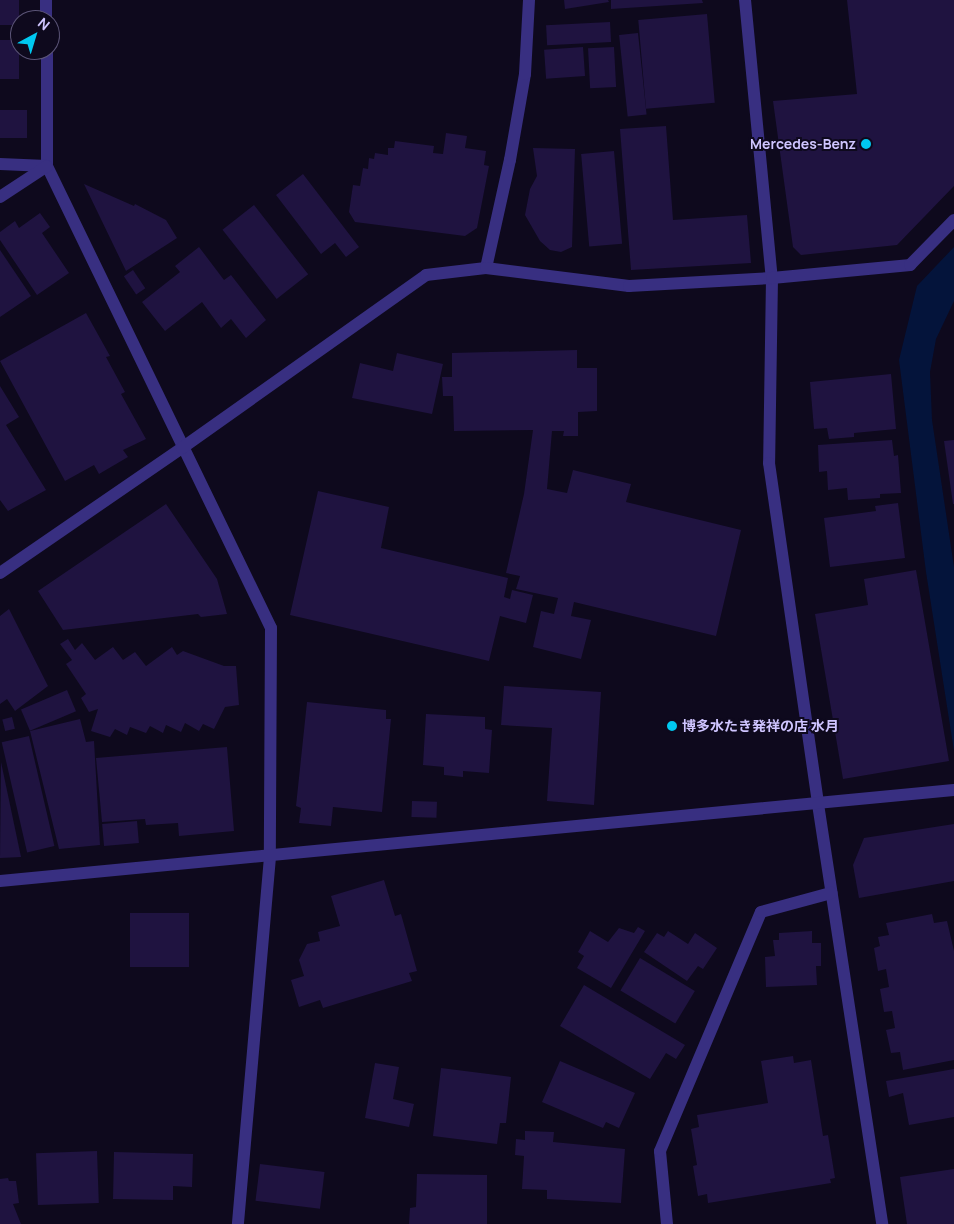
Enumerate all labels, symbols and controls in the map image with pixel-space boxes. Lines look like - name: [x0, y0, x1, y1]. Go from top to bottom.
- north arrow: [10, 10, 60, 60]
- text: N: [34, 13, 54, 34]
- place label: Mercedes-Benz: [750, 136, 856, 152]
- marker: Mercedes-Benz: [860, 138, 872, 150]
- place label: 博多水たき発祥の店 水月: [682, 718, 839, 734]
- marker: 博多水たき発祥の店 水月: [666, 720, 678, 732]

